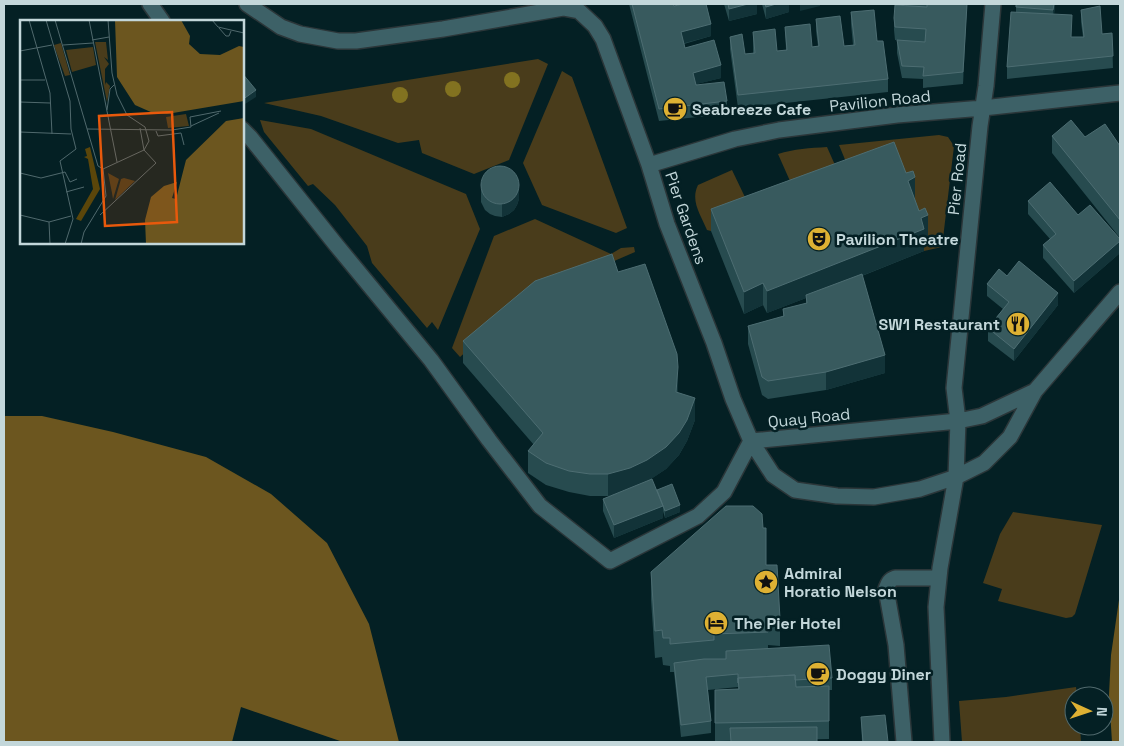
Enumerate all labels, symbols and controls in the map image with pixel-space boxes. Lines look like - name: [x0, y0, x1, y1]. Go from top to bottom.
- inset map: [20, 20, 244, 244]
- street label: Pavilion Road: [828, 85, 932, 117]
- cafe icon: Seabreeze Cafe: [662, 96, 688, 122]
- place label: Seabreeze Cafe: [692, 99, 811, 120]
- street label: Pier Road: [943, 142, 971, 216]
- street label: Pier Gardens: [660, 169, 712, 267]
- theatre icon: Pavilion Theatre: [806, 226, 832, 252]
- place label: Pavilion Theatre: [836, 229, 959, 250]
- restaurant icon: SW1 Restaurant: [1005, 311, 1031, 337]
- place label: SW1 Restaurant: [879, 314, 1000, 335]
- street label: Quay Road: [767, 403, 851, 433]
- place label: Admiral Horatio Nelson: [784, 563, 897, 602]
- place icon: Admiral Horatio Nelson: [753, 569, 779, 595]
- hotel icon: The Pier Hotel: [703, 610, 729, 636]
- place label: The Pier Hotel: [734, 613, 841, 634]
- cafe icon: Doggy Diner: [805, 661, 831, 687]
- place label: Doggy Diner: [836, 664, 931, 685]
- north arrow: [1064, 686, 1114, 736]
- text: N: [1093, 707, 1111, 717]

